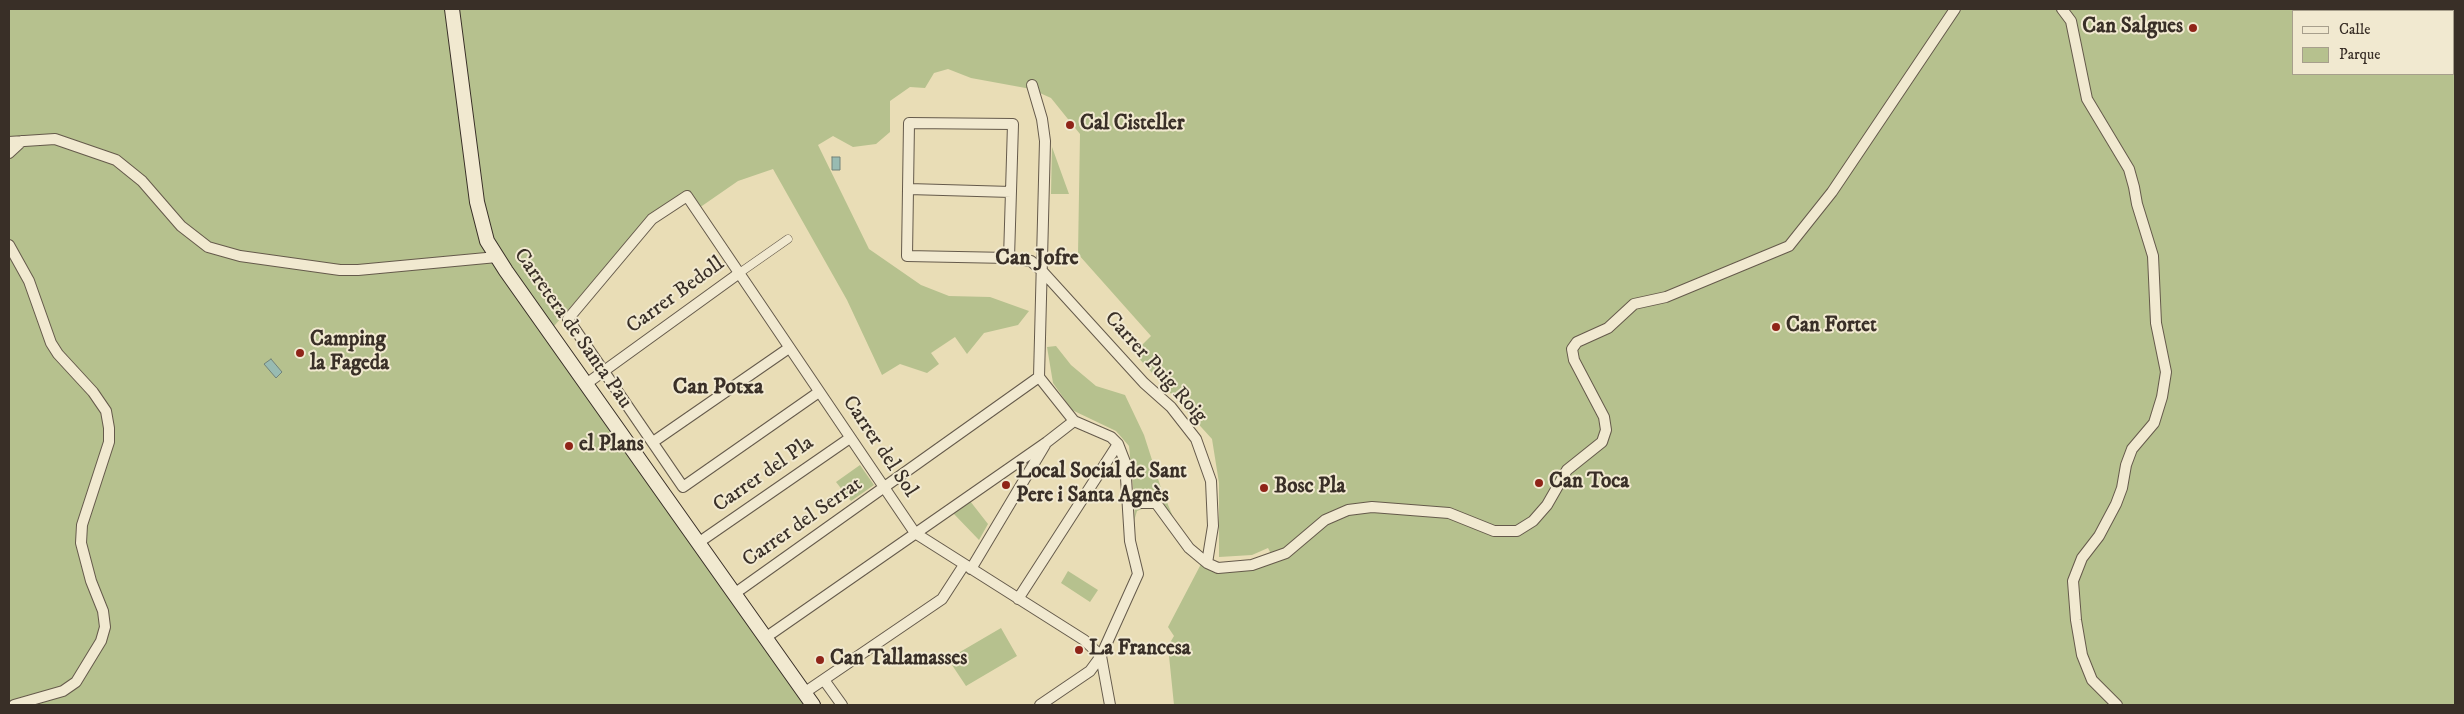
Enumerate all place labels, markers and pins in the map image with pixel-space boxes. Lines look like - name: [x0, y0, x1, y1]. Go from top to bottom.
- place label: Can Salgues: [2082, 15, 2183, 41]
- marker: Can Salgues: [2187, 22, 2199, 34]
- place label: Cal Cisteller: [1080, 112, 1184, 138]
- marker: Cal Cisteller: [1064, 119, 1076, 131]
- place label: Can Fortet: [1786, 314, 1877, 340]
- marker: Can Fortet: [1770, 321, 1782, 333]
- place label: Camping la Fageda: [310, 328, 389, 378]
- marker: Camping la Fageda: [294, 347, 306, 359]
- place label: el Plans: [579, 433, 644, 459]
- marker: el Plans: [563, 440, 575, 452]
- place label: Local Social de Sant Pere i Santa Agnès: [1016, 460, 1187, 510]
- place label: Can Toca: [1549, 470, 1629, 496]
- place label: Bosc Pla: [1274, 475, 1345, 501]
- marker: Can Toca: [1533, 477, 1545, 489]
- marker: Local Social de Sant Pere i Santa Agnès: [1000, 479, 1012, 491]
- marker: Bosc Pla: [1258, 482, 1270, 494]
- place label: La Francesa: [1089, 637, 1191, 663]
- marker: La Francesa: [1073, 644, 1085, 656]
- place label: Can Tallamasses: [830, 647, 967, 673]
- marker: Can Tallamasses: [814, 654, 826, 666]

